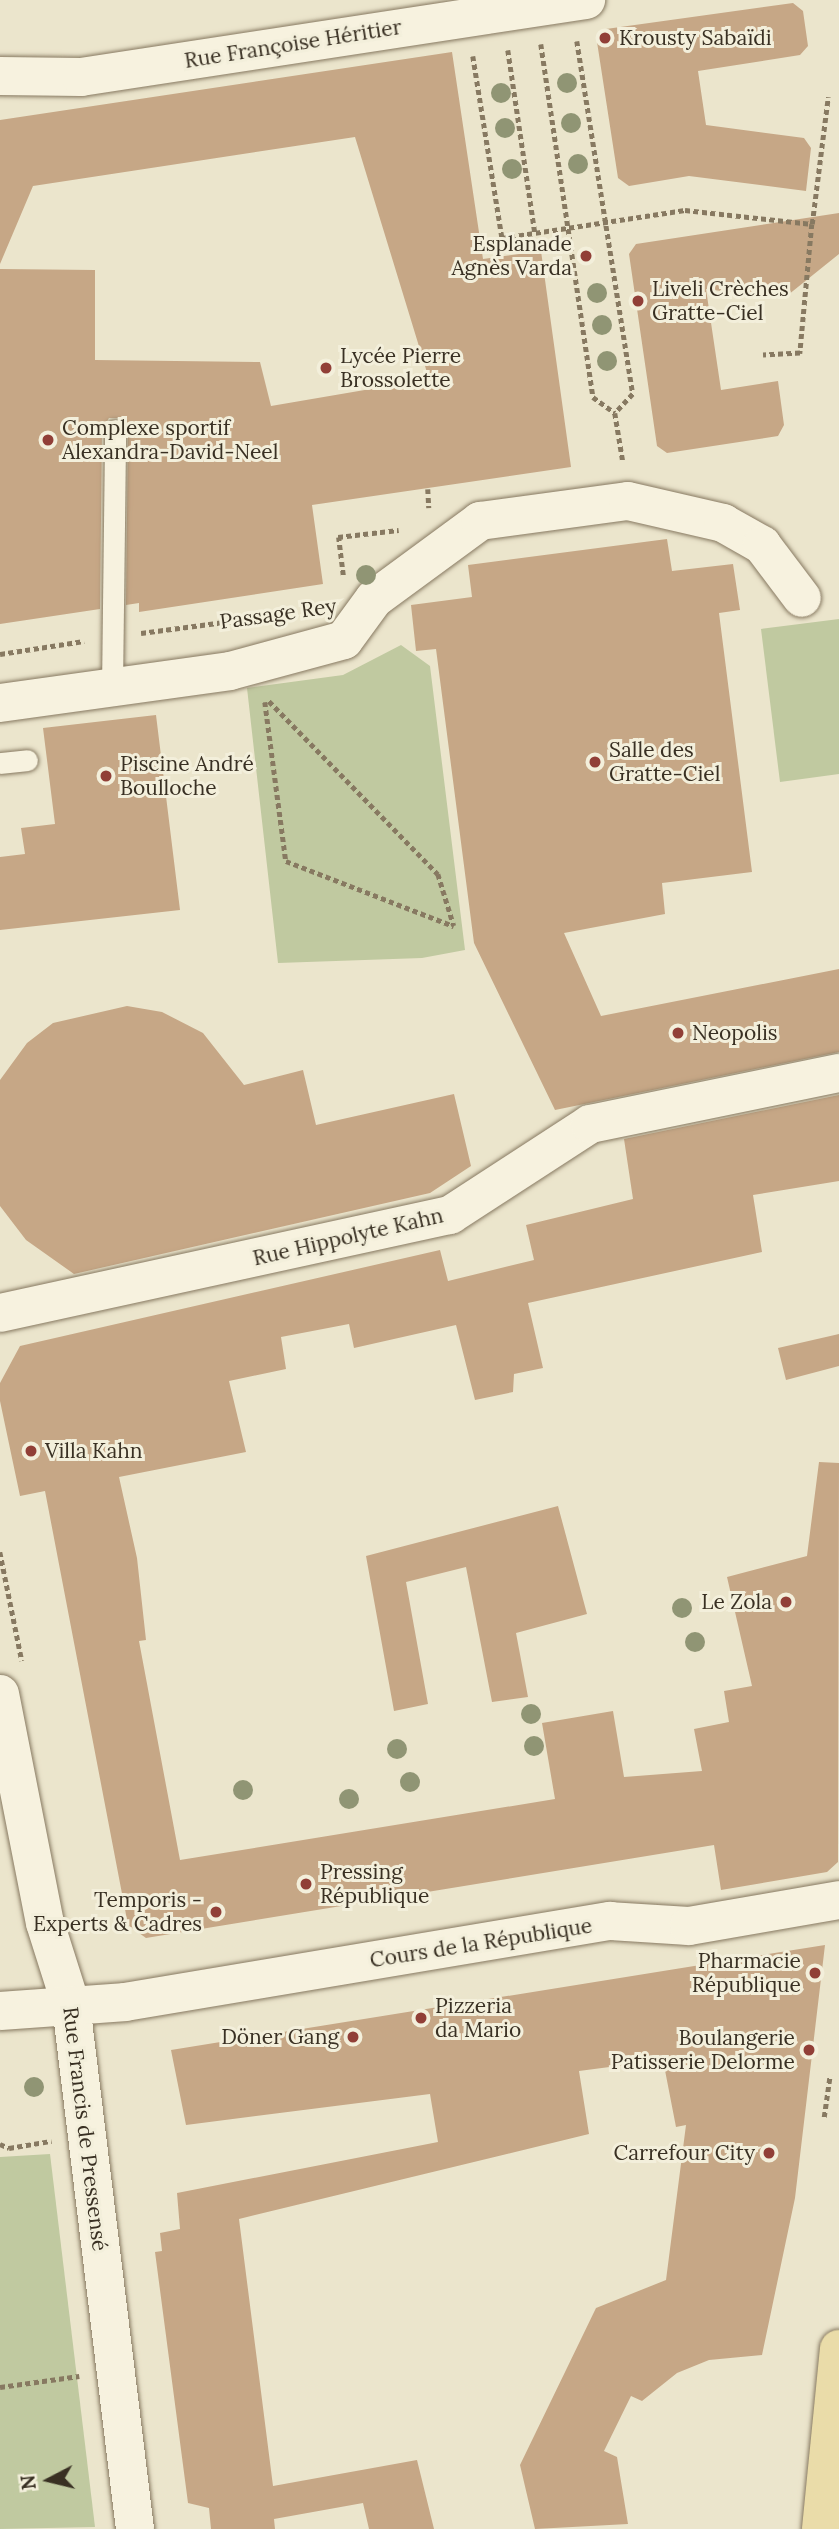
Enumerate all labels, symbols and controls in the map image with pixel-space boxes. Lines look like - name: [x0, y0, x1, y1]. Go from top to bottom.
- street label: Rue Françoise Héritier: [183, 14, 403, 74]
- place label: Krousty Sabaïdi: [619, 25, 772, 51]
- marker: Krousty Sabaïdi: [597, 30, 613, 46]
- place label: Esplanade Agnès Varda: [451, 231, 572, 281]
- marker: Esplanade Agnès Varda: [578, 248, 594, 264]
- place label: Liveli Crèches Gratte-Ciel: [652, 276, 789, 326]
- marker: Liveli Crèches Gratte-Ciel: [630, 293, 646, 309]
- place label: Lycée Pierre Brossolette: [340, 343, 461, 393]
- marker: Lycée Pierre Brossolette: [318, 360, 334, 376]
- place label: Complexe sportif Alexandra-David-Neel: [62, 415, 278, 465]
- marker: Complexe sportif Alexandra-David-Neel: [40, 432, 56, 448]
- street label: Passage Rey: [218, 593, 338, 635]
- place label: Salle des Gratte-Ciel: [609, 737, 720, 787]
- place label: Piscine André Boulloche: [120, 751, 254, 801]
- marker: Salle des Gratte-Ciel: [587, 754, 603, 770]
- marker: Piscine André Boulloche: [98, 768, 114, 784]
- place label: Neopolis: [692, 1020, 778, 1046]
- marker: Neopolis: [670, 1025, 686, 1041]
- street label: Rue Hippolyte Kahn: [250, 1203, 446, 1271]
- place label: Villa Kahn: [45, 1438, 143, 1464]
- marker: Villa Kahn: [23, 1443, 39, 1459]
- place label: Le Zola: [701, 1589, 772, 1615]
- marker: Le Zola: [778, 1594, 794, 1610]
- place label: Pressing République: [320, 1859, 429, 1909]
- marker: Pressing République: [298, 1876, 314, 1892]
- place label: Temporis - Experts & Cadres: [33, 1887, 202, 1937]
- marker: Temporis - Experts & Cadres: [208, 1904, 224, 1920]
- street label: Cours de la République: [368, 1913, 594, 1973]
- place label: Pharmacie République: [692, 1948, 801, 1998]
- marker: Pharmacie République: [807, 1965, 823, 1981]
- place label: Pizzeria da Mario: [435, 1993, 521, 2043]
- street label: Rue Francis de Pressensé: [58, 2005, 112, 2253]
- marker: Pizzeria da Mario: [413, 2010, 429, 2026]
- place label: Döner Gang: [221, 2024, 339, 2050]
- place label: Boulangerie Patisserie Delorme: [611, 2025, 795, 2075]
- marker: Döner Gang: [345, 2029, 361, 2045]
- marker: Boulangerie Patisserie Delorme: [801, 2042, 817, 2058]
- place label: Carrefour City: [613, 2140, 755, 2166]
- marker: Carrefour City: [761, 2145, 777, 2161]
- north arrow: [14, 2445, 84, 2515]
- text: N: [15, 2474, 41, 2491]

